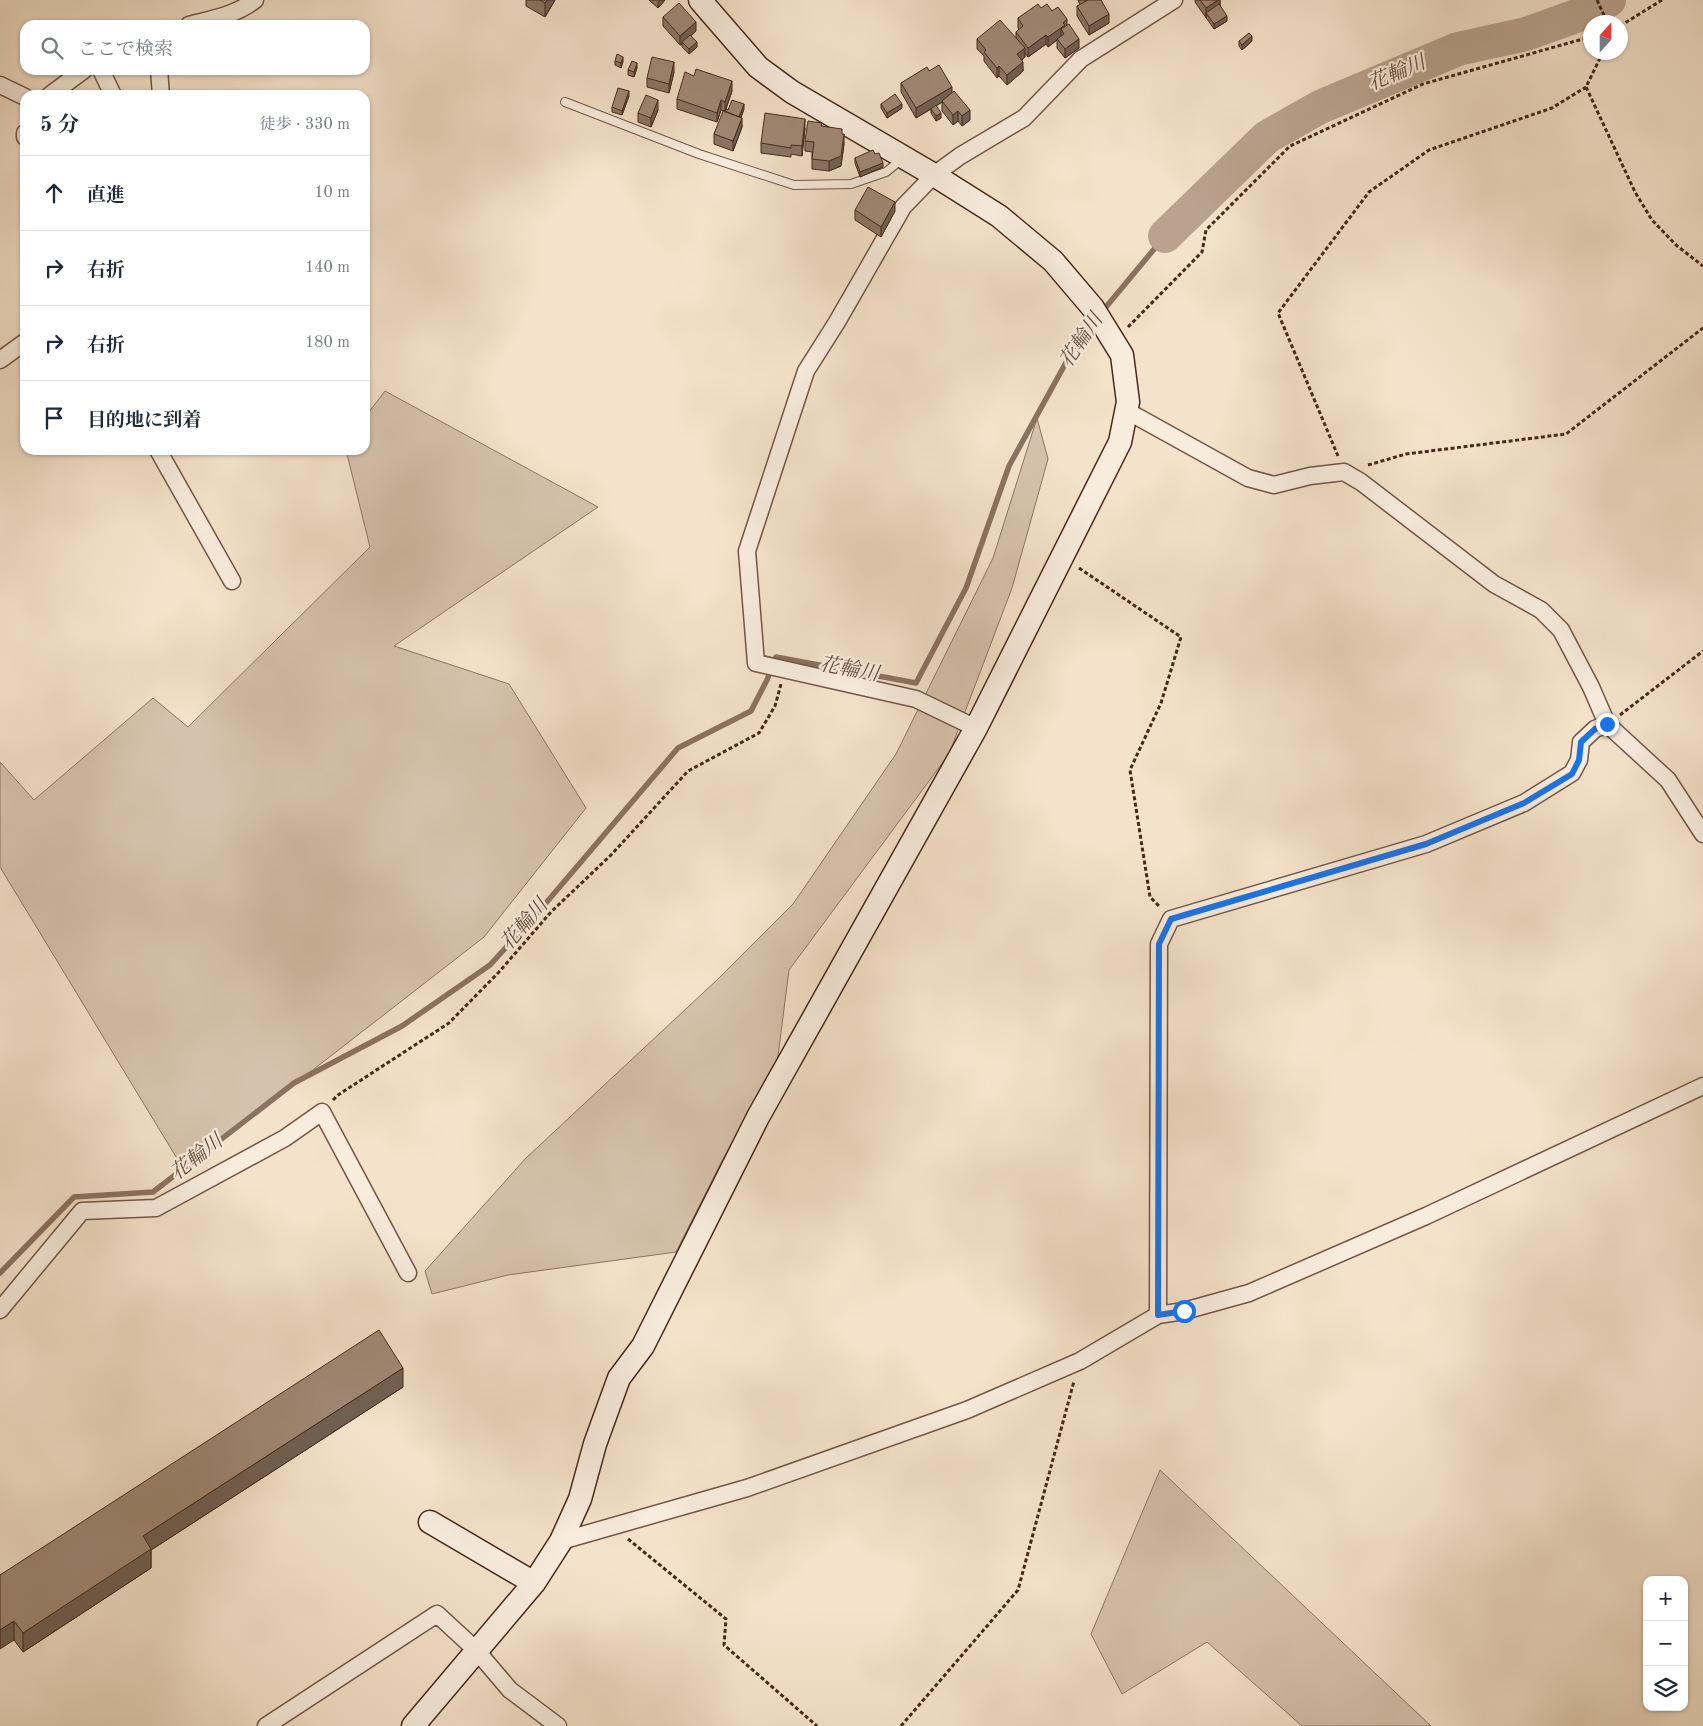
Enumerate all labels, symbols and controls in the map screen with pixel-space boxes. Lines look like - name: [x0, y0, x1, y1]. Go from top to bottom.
- north arrow: [1583, 15, 1628, 60]
- search box: [20, 20, 370, 75]
- icon: search: [38, 34, 66, 62]
- text: ここで検索: [78, 41, 173, 60]
- water label: 花輪川: [1365, 50, 1430, 95]
- text: 5 分: [40, 115, 79, 136]
- text: 徒歩 · 330 m: [260, 117, 350, 133]
- icon: ahead: [40, 179, 68, 207]
- text: 10 m: [314, 185, 350, 201]
- text: 直進: [87, 187, 125, 206]
- icon: right: [40, 254, 68, 282]
- text: 140 m: [305, 260, 350, 276]
- text: 右折: [87, 262, 125, 281]
- water label: 花輪川: [1055, 308, 1108, 371]
- icon: right: [40, 329, 68, 357]
- text: 180 m: [305, 335, 350, 351]
- text: 右折: [87, 337, 125, 356]
- icon: arrive: [40, 404, 68, 432]
- text: 目的地に到着: [87, 412, 201, 431]
- water label: 花輪川: [818, 653, 883, 685]
- route end: [1596, 713, 1619, 736]
- water label: 花輪川: [496, 893, 554, 954]
- water label: 花輪川: [166, 1129, 228, 1184]
- route start: [1173, 1300, 1196, 1323]
- map controls: [1643, 1576, 1688, 1711]
- button: +: [1643, 1576, 1688, 1621]
- button: −: [1643, 1621, 1688, 1666]
- button: layers: [1643, 1666, 1688, 1711]

